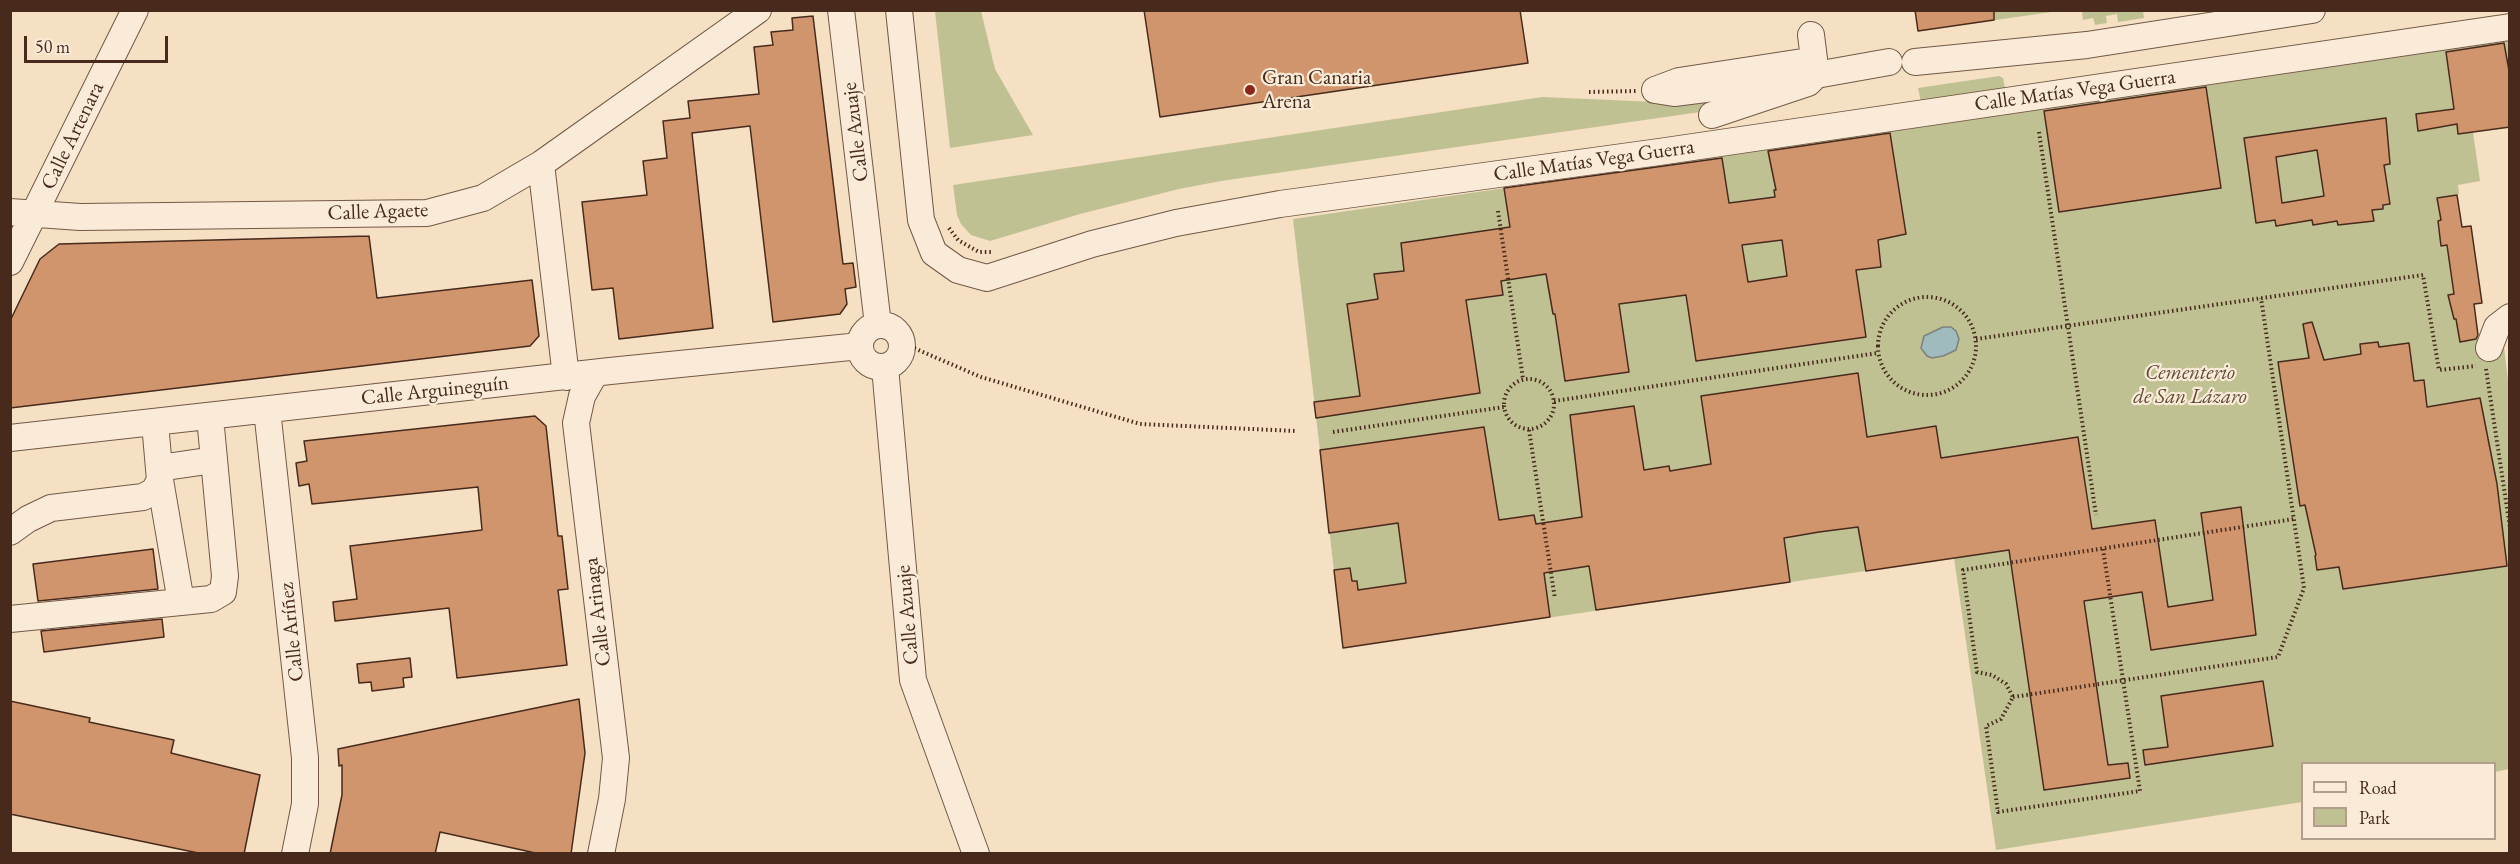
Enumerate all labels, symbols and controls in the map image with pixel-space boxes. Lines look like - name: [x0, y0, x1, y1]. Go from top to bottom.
- scale bar: [27, 24, 171, 62]
- text: 50 m: [35, 35, 70, 58]
- street label: Calle Matías Vega Guerra: [1973, 64, 2177, 118]
- place label: Gran Canaria Arena: [1262, 65, 1371, 115]
- street label: Calle Artenara: [36, 78, 110, 194]
- street label: Calle Azuaje: [837, 81, 875, 183]
- marker: Gran Canaria Arena: [1243, 83, 1257, 97]
- street label: Calle Matías Vega Guerra: [1492, 134, 1696, 188]
- street label: Calle Agaete: [327, 198, 429, 226]
- park label: Cementerio de San Lázaro: [2133, 360, 2247, 410]
- street label: Calle Arguineguín: [360, 371, 510, 411]
- street label: Calle Arinaga: [579, 556, 617, 668]
- street label: Calle Azuaje: [891, 564, 925, 666]
- street label: Calle Aríñez: [274, 581, 310, 683]
- legend: [2301, 762, 2496, 840]
- text: Road: [2359, 776, 2397, 799]
- text: Park: [2359, 806, 2390, 829]

